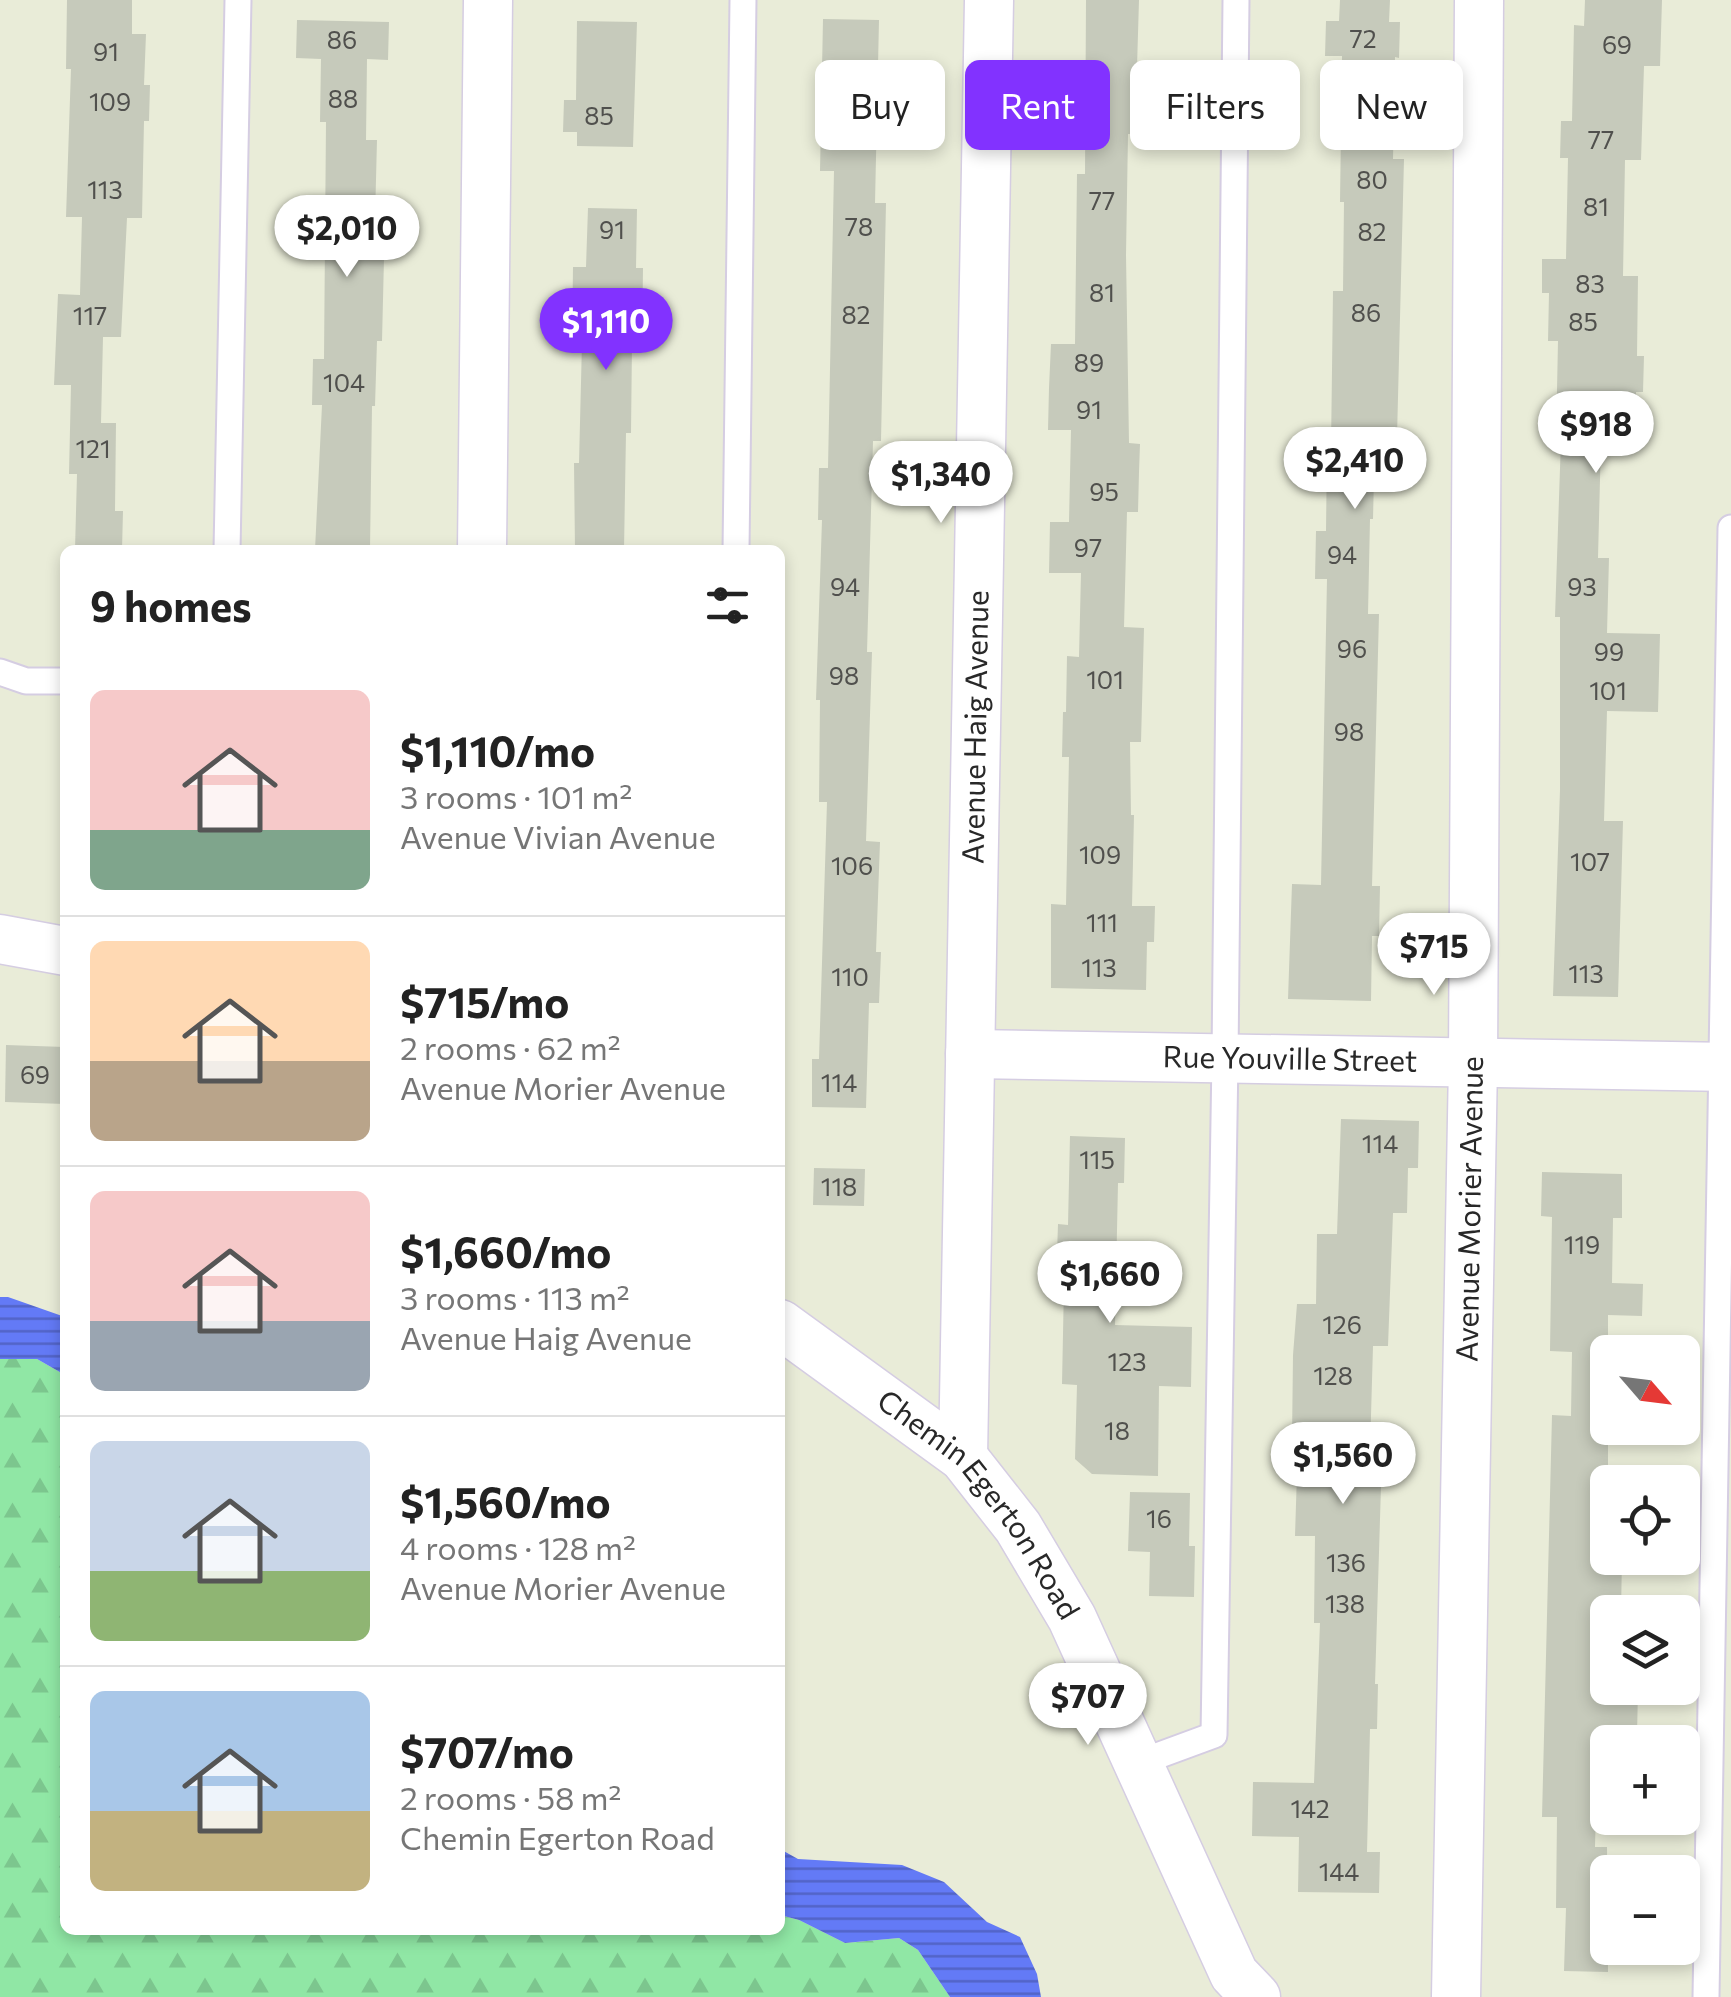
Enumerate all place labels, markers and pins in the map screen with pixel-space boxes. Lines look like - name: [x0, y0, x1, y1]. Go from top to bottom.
- pin: $2,010: [266, 195, 428, 280]
- pin: $1,110: [525, 288, 687, 373]
- pin: $918: [1537, 391, 1655, 476]
- pin: $2,410: [1274, 427, 1436, 512]
- pin: $1,340: [860, 441, 1022, 526]
- pin: $715: [1375, 913, 1493, 998]
- pin: $1,660: [1029, 1241, 1191, 1326]
- pin: $1,560: [1262, 1422, 1424, 1507]
- pin: $707: [1029, 1663, 1147, 1748]

